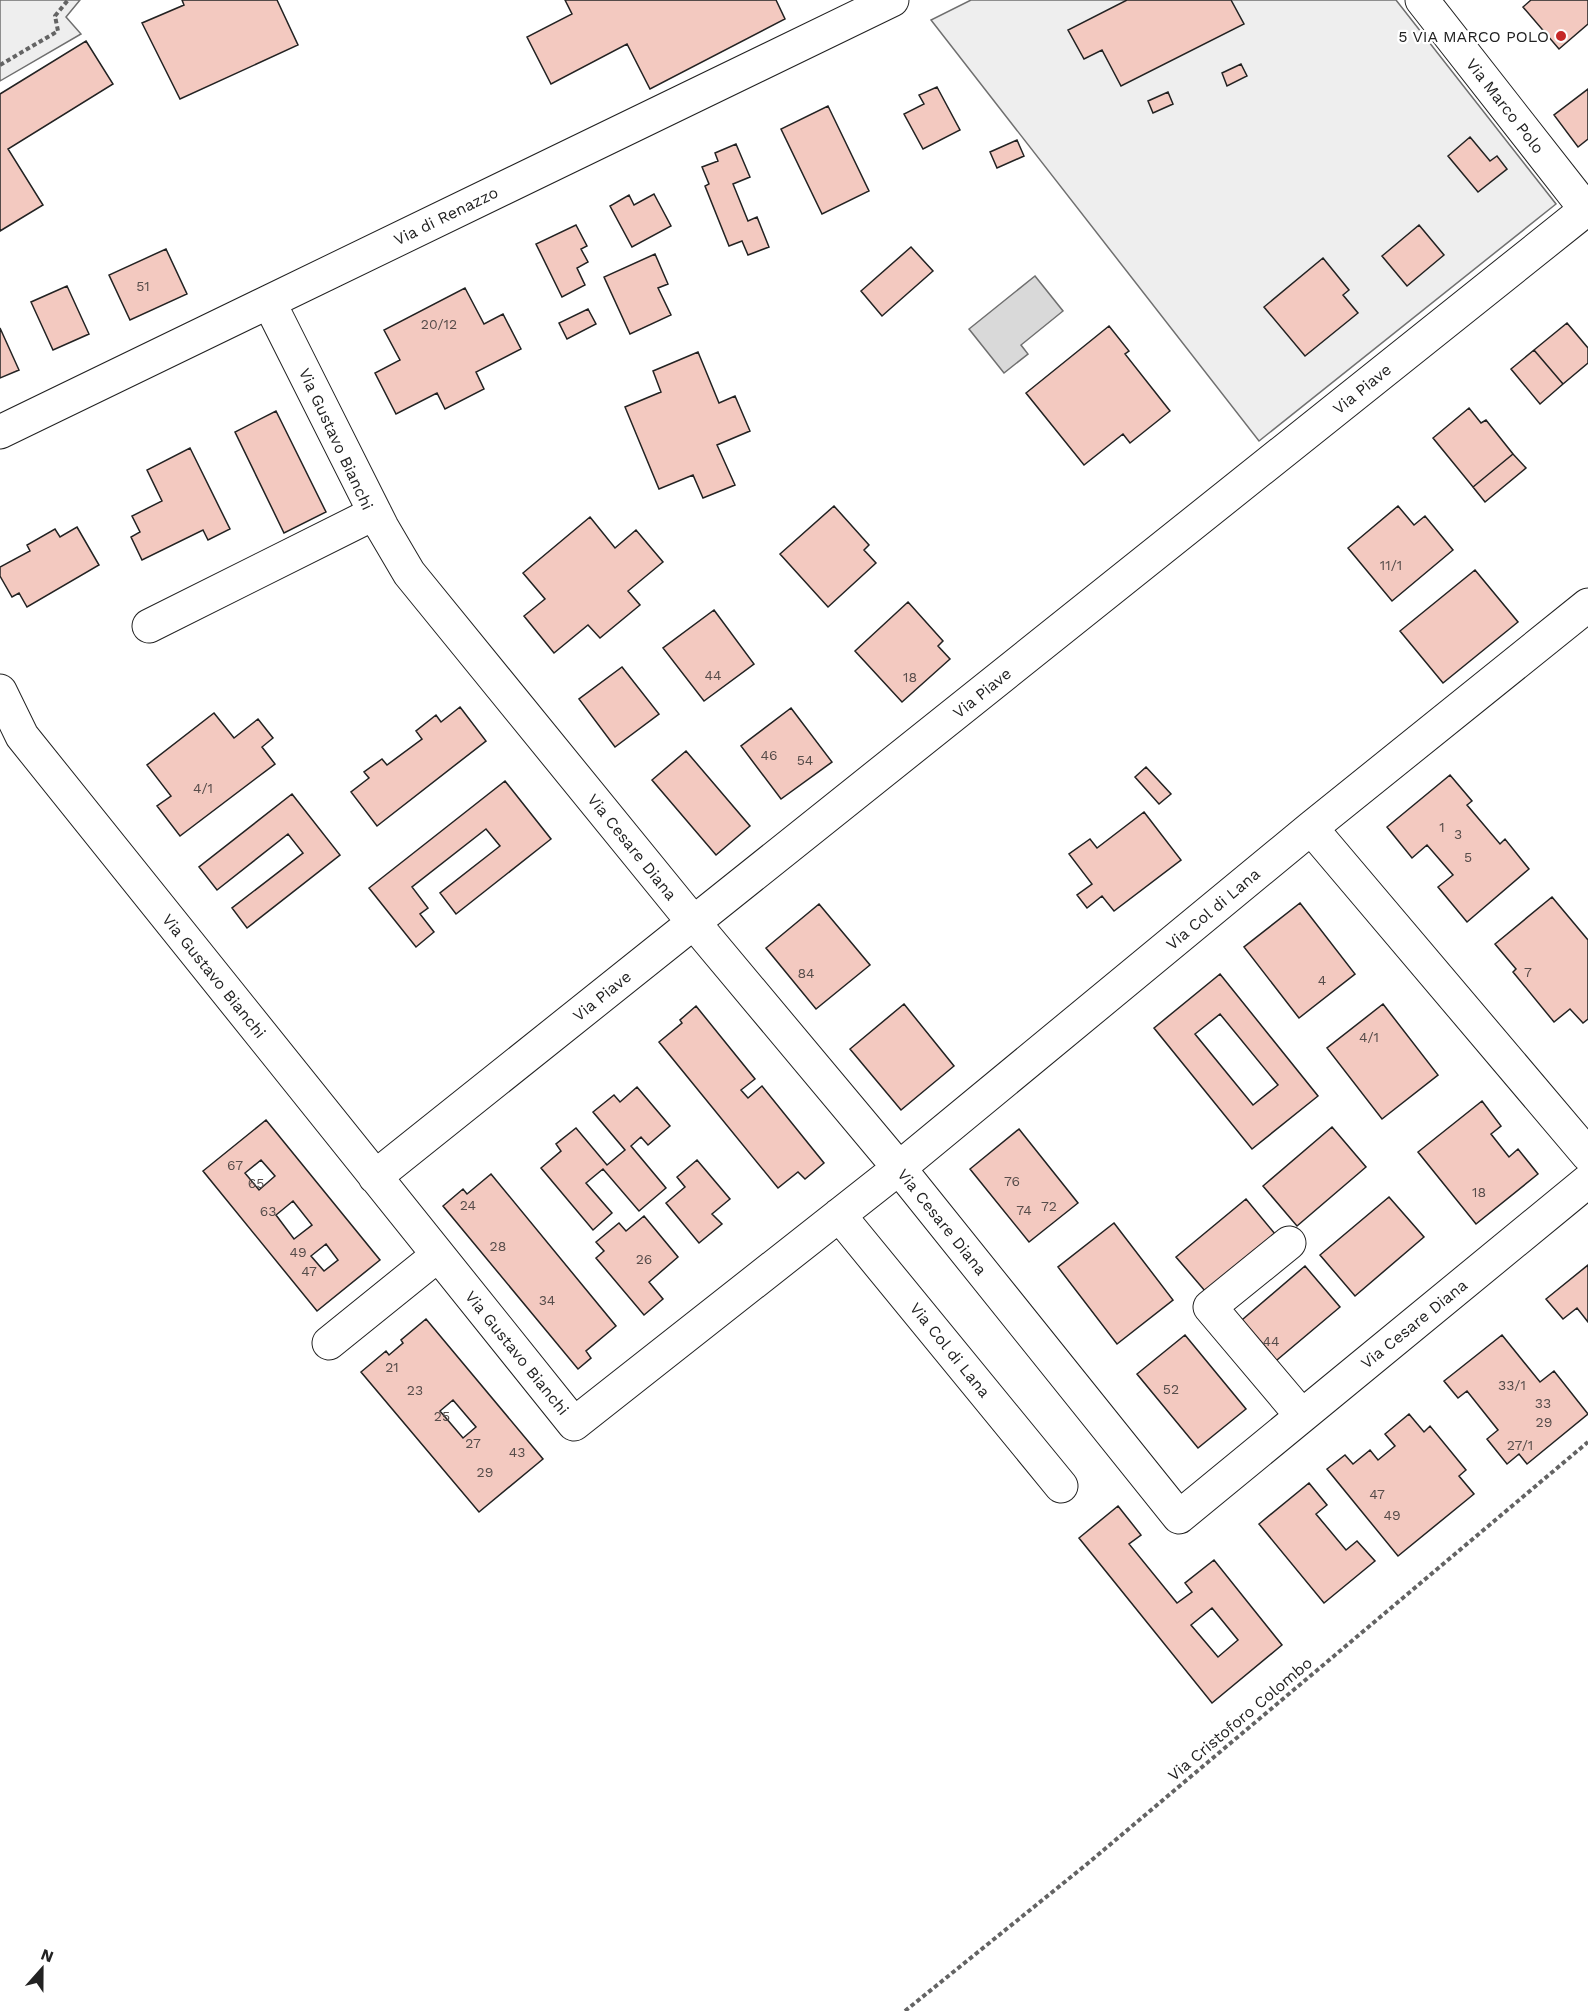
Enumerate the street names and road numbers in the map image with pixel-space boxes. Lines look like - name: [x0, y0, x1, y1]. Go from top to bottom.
- street label: Via Marco Polo: [1462, 55, 1548, 157]
- street label: Via di Renazzo: [391, 183, 501, 249]
- street label: Via Piave: [1329, 360, 1395, 418]
- street label: Via Gustavo Bianchi: [295, 365, 377, 513]
- street label: Via Piave: [949, 664, 1015, 722]
- street label: Via Cesare Diana: [583, 790, 681, 904]
- street label: Via Col di Lana: [1162, 864, 1264, 954]
- street label: Via Gustavo Bianchi: [158, 910, 270, 1042]
- street label: Via Piave: [569, 967, 635, 1025]
- street label: Via Cesare Diana: [893, 1165, 991, 1279]
- street label: Via Cesare Diana: [1357, 1275, 1471, 1373]
- street label: Via Gustavo Bianchi: [461, 1287, 573, 1419]
- street label: Via Col di Lana: [906, 1299, 994, 1401]
- street label: Via Cristoforo Colombo: [1164, 1653, 1316, 1785]

